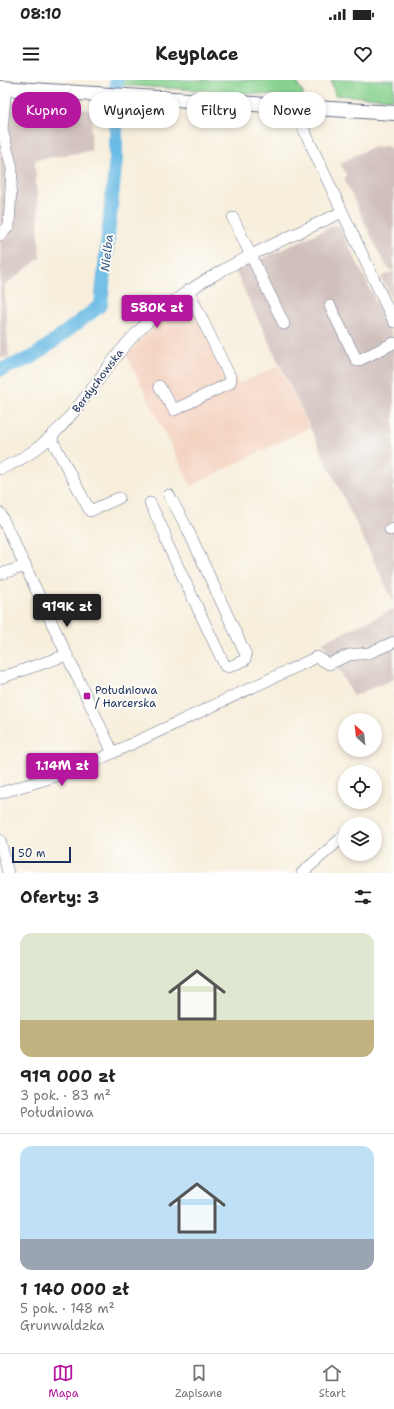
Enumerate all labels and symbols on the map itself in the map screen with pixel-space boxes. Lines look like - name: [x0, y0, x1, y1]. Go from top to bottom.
- water label: Nielba: [97, 234, 117, 272]
- pin: 580K zł: [120, 295, 194, 329]
- street label: Berdychowska: [69, 346, 127, 416]
- pin: 919K zł: [30, 594, 104, 628]
- place label: Południowa / Harcerska: [95, 683, 157, 711]
- marker: Południowa / Harcerska: [82, 691, 92, 701]
- north arrow: [338, 713, 382, 757]
- pin: 1.14M zł: [21, 753, 103, 787]
- scale bar: [12, 845, 71, 864]

